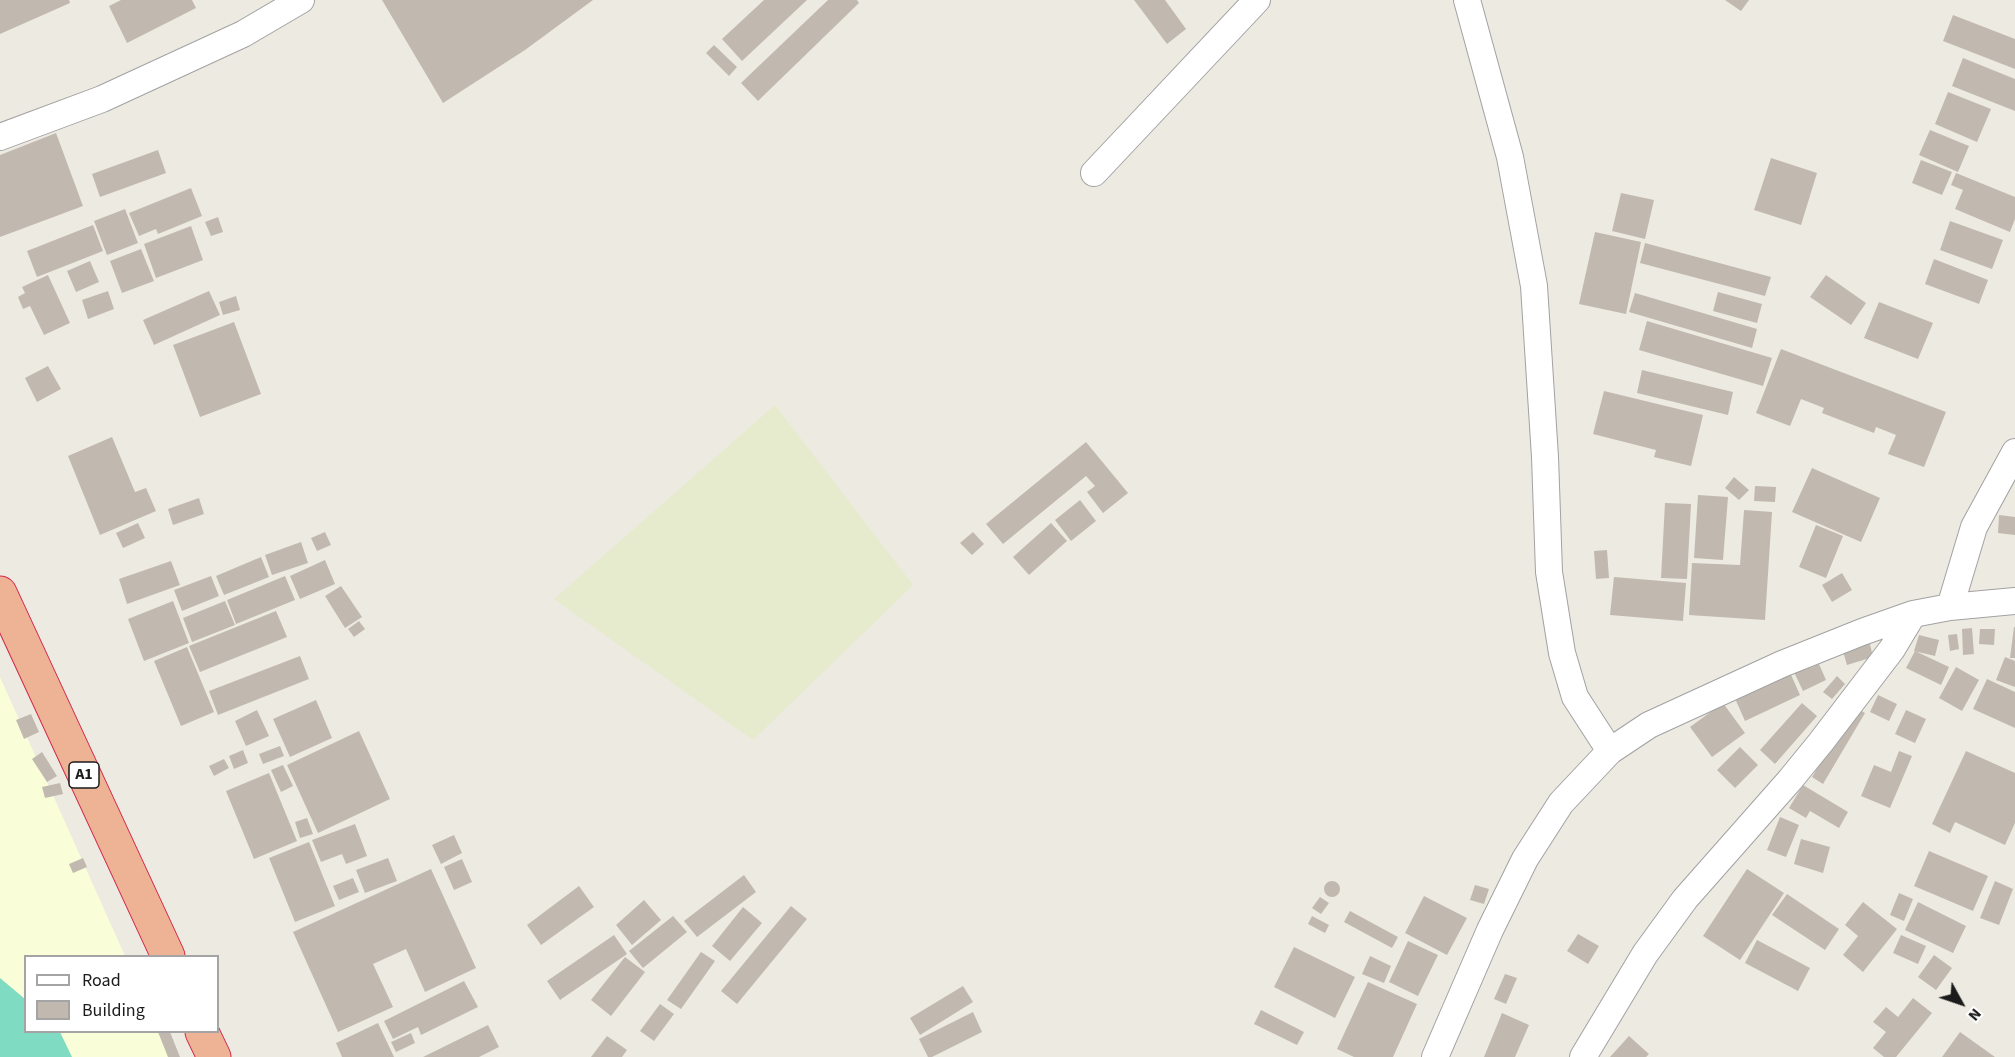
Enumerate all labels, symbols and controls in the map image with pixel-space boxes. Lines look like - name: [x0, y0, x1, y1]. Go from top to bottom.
- road number: A1: [69, 762, 99, 788]
- legend: [24, 955, 219, 1033]
- text: Road: [82, 968, 121, 993]
- north arrow: [1931, 973, 1991, 1033]
- text: Building: [82, 998, 145, 1023]
- text: N: [1963, 1003, 1987, 1026]

